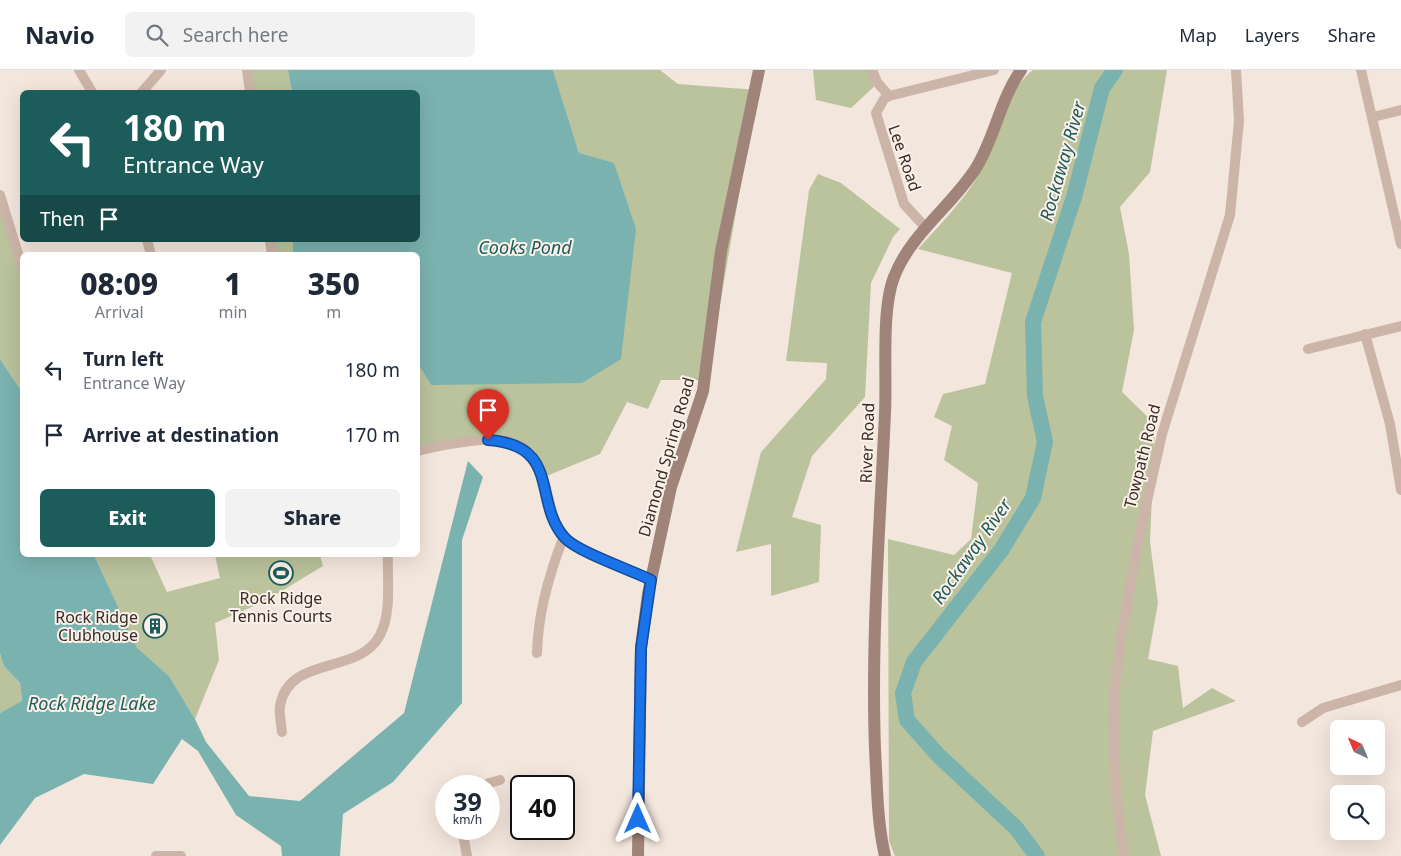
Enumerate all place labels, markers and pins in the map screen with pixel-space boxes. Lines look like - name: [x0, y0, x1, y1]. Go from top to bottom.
- pin: [467, 389, 509, 440]
- sports icon: Rock Ridge Tennis Courts: [268, 560, 294, 586]
- place label: Rock Ridge Tennis Courts: [230, 587, 332, 627]
- place label: Rock Ridge Clubhouse: [55, 606, 138, 646]
- building icon: Rock Ridge Clubhouse: [142, 613, 168, 639]

